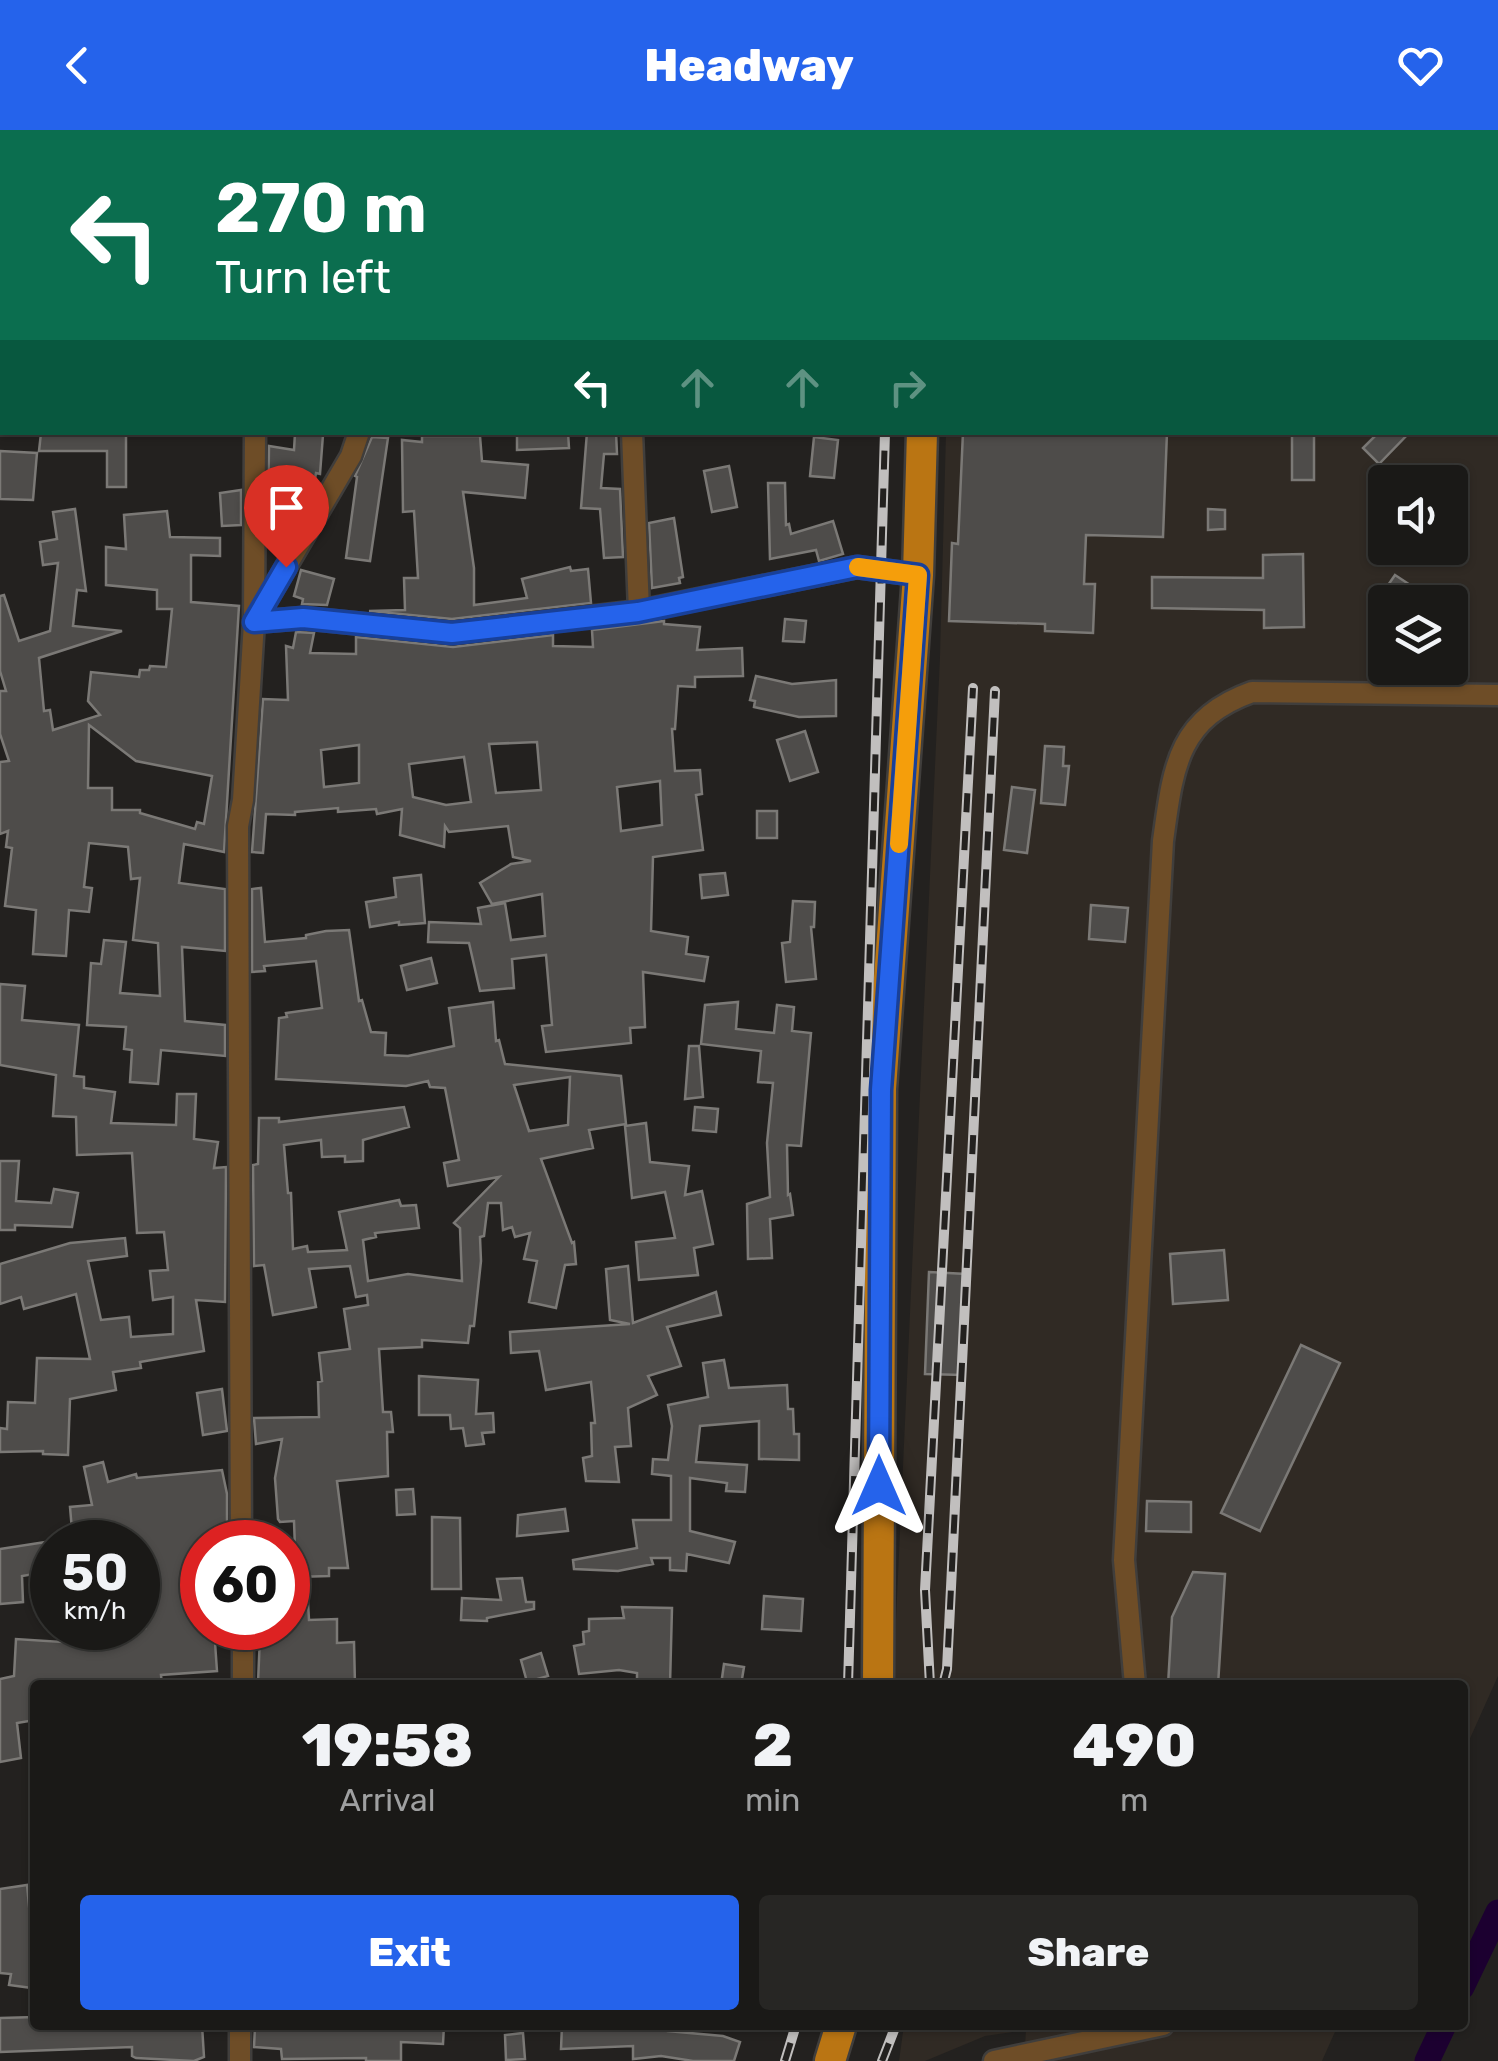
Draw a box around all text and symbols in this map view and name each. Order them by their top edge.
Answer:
icon: back [50,38,105,93]
icon: heart [1393,38,1448,93]
text: Headway [644,39,854,92]
text: 270 m [215,167,427,250]
icon: left [50,170,180,300]
text: Turn left [215,251,391,304]
icon: left [565,360,620,415]
icon: ahead [670,360,725,415]
icon: ahead [775,360,830,415]
icon: right [880,360,935,415]
pin [244,465,329,568]
map controls [1368,465,1468,685]
button: sound [1368,465,1468,565]
icon: arrive [259,480,314,535]
button: layers [1368,585,1468,685]
position arrow [827,1434,931,1538]
speed limit sign: 60 [180,1520,310,1650]
text: 50 [62,1543,128,1603]
text: km/h [64,1596,126,1625]
text: 19:58 [302,1710,473,1781]
text: 2 [752,1710,793,1781]
text: 490 [1072,1710,1196,1781]
text: Arrival [339,1781,435,1819]
text: min [745,1781,800,1819]
text: m [1120,1781,1148,1819]
button: Exit [80,1895,739,2010]
button: Share [759,1895,1418,2010]

